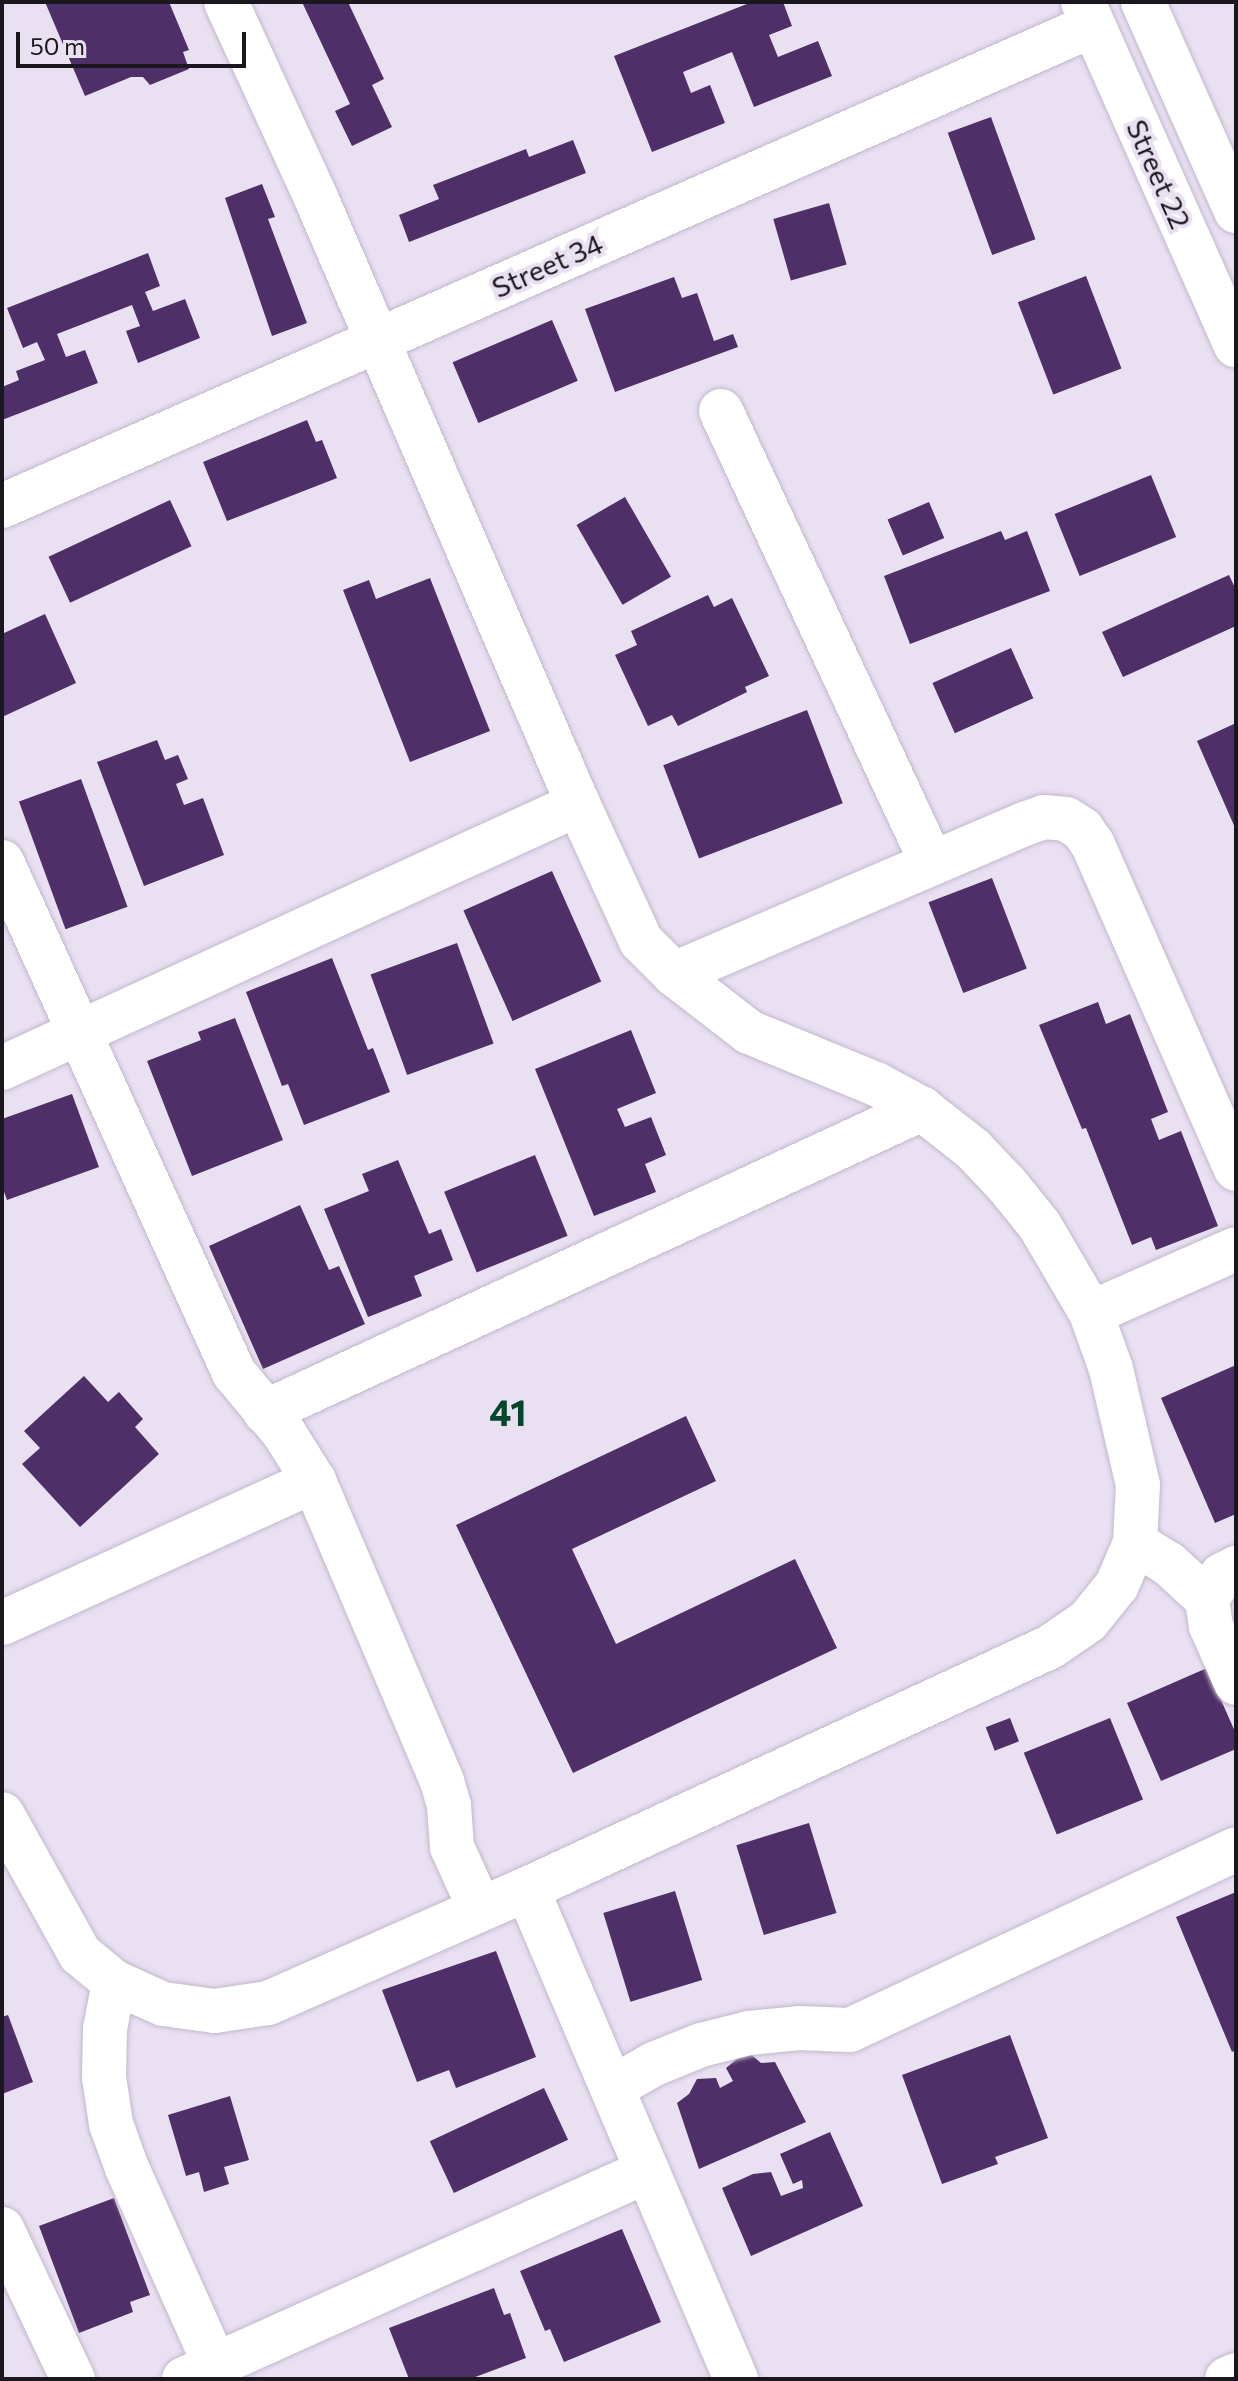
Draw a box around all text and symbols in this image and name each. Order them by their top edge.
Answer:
scale bar [20,16,250,66]
text: 50 m [30,31,85,60]
street label: Street 22 [1120,114,1198,234]
street label: Street 34 [487,226,607,304]
district label: 41 [489,1390,527,1434]

